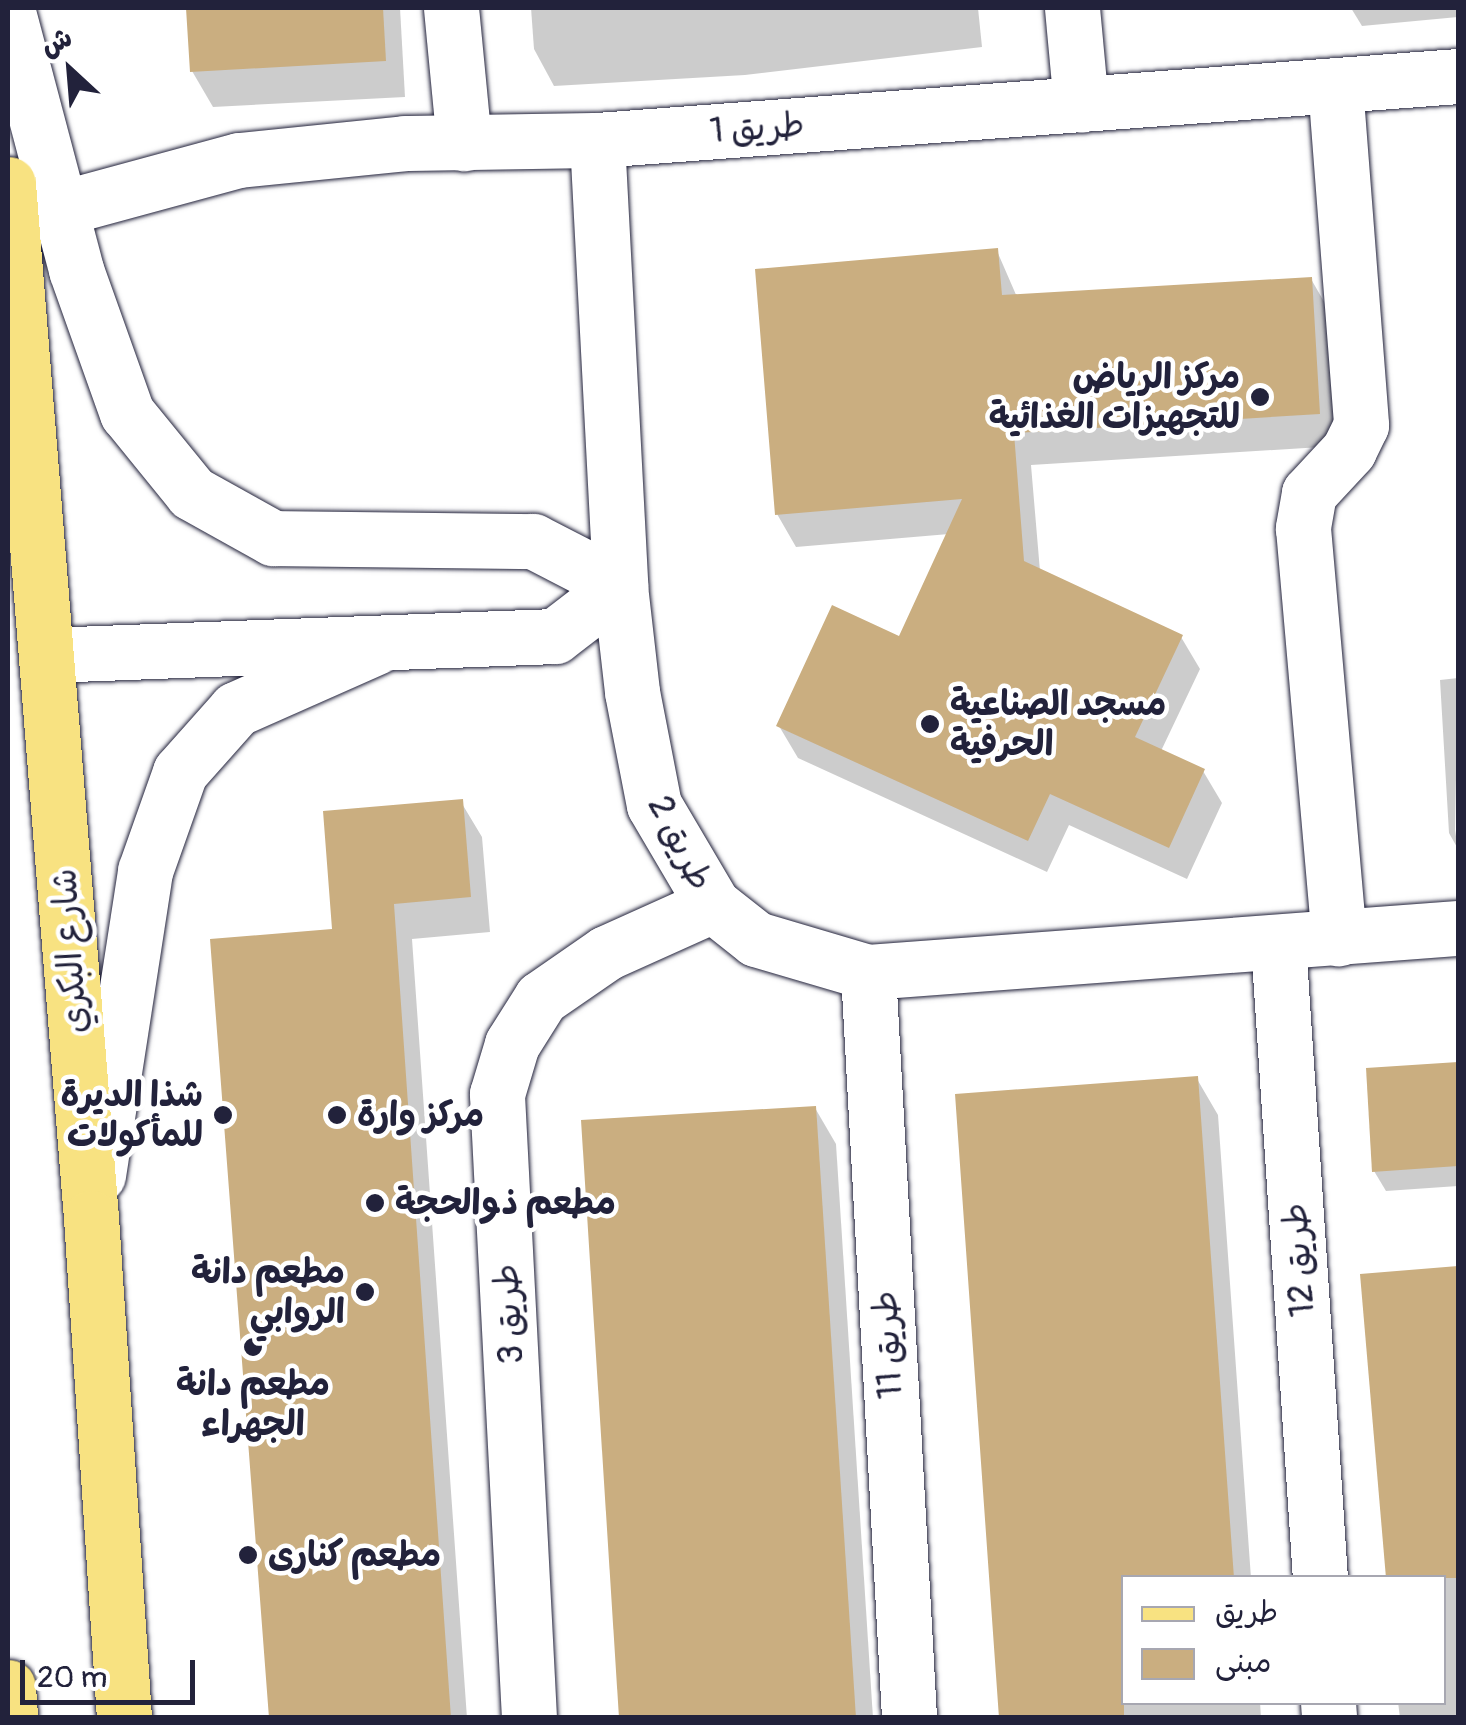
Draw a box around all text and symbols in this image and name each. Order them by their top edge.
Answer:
north arrow [20,20,120,120]
text: ش [35,20,78,65]
street label: طريق 1 [708,104,806,152]
place label: مركز الرياض للتجهيزات الغذائية [989,356,1240,438]
marker: مركز الرياض للتجهيزات الغذائية [1249,386,1271,408]
place label: مسجد الصناعية الحرفية [950,683,1166,765]
marker: مسجد الصناعية الحرفية [919,713,941,735]
street label: طريق 2 [638,789,722,897]
street label: شارع البكري [43,867,97,1035]
place label: شذا الديرة للمأكولات [61,1074,203,1156]
place label: مركز وارة [357,1094,484,1136]
marker: شذا الديرة للمأكولات [212,1104,234,1126]
marker: مركز وارة [326,1104,348,1126]
place label: مطعم ذوالحجة [395,1182,616,1224]
marker: مطعم ذوالحجة [364,1192,386,1214]
street label: طريق 12 [1274,1202,1324,1318]
place label: مطعم دانة الروابي [191,1251,345,1333]
street label: طريق 3 [485,1263,533,1365]
marker: مطعم دانة الروابي [354,1281,376,1303]
street label: طريق 11 [864,1290,912,1400]
marker: مطعم دانة الجهراء [242,1336,264,1358]
place label: مطعم دانة الجهراء [176,1363,330,1445]
place label: مطعم كنارى [268,1534,441,1576]
marker: مطعم كنارى [237,1544,259,1566]
legend [1121,1575,1446,1705]
text: طريق [1215,1594,1278,1631]
scale bar [25,1640,200,1702]
text: مبنى [1215,1644,1271,1681]
text: 20 m [37,1659,107,1696]

